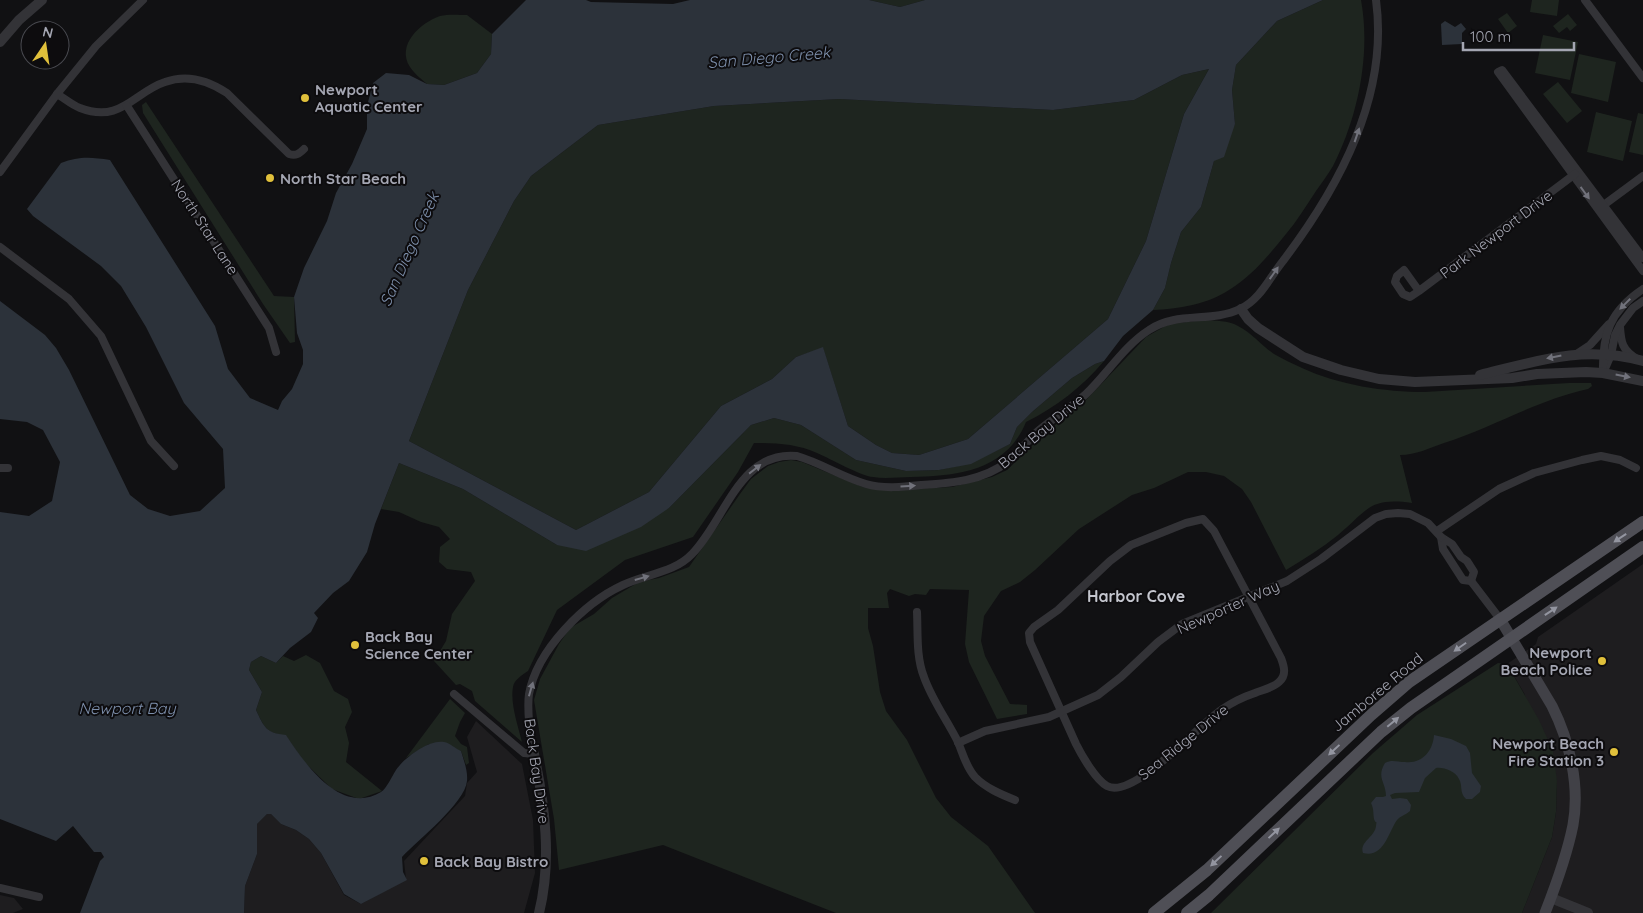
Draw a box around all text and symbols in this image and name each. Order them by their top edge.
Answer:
north arrow [20,20,70,70]
scale bar [1463,20,1574,52]
text: N [41,22,55,42]
text: 100 m [1470,27,1511,46]
water label: San Diego Creek [707,42,832,72]
place label: Newport Aquatic Center [315,80,423,116]
marker: Newport Aquatic Center [299,92,311,104]
one-way arrow [1354,127,1362,142]
place label: North Star Beach [280,169,406,188]
marker: North Star Beach [264,172,276,184]
street label: North Star Lane [167,176,243,278]
street label: Park Newport Drive [1436,186,1556,282]
one-way arrow [1580,186,1590,200]
water label: San Diego Creek [375,188,444,309]
one-way arrow [1269,266,1279,280]
one-way arrow [1619,298,1631,310]
one-way arrow [1546,354,1562,362]
one-way arrow [1615,373,1631,381]
street label: Back Bay Drive [994,390,1088,472]
one-way arrow [748,464,761,475]
one-way arrow [900,482,916,490]
one-way arrow [1613,533,1627,543]
one-way arrow [634,574,649,582]
street label: Newporter Way [1174,576,1282,638]
district label: Harbor Cove [1087,586,1185,606]
one-way arrow [1544,606,1558,616]
place label: Back Bay Science Center [365,627,473,663]
marker: Back Bay Science Center [349,639,361,651]
one-way arrow [1453,642,1466,652]
place label: Newport Beach Police [1501,643,1592,679]
street label: Jamboree Road [1328,648,1426,736]
marker: Newport Beach Police [1596,655,1608,667]
one-way arrow [528,681,536,696]
water label: Newport Bay [78,698,177,718]
street label: Sea Ridge Drive [1134,700,1232,784]
street label: Back Bay Drive [520,717,554,825]
one-way arrow [1386,717,1399,728]
place label: Newport Beach Fire Station 3 [1492,734,1604,770]
one-way arrow [1328,743,1340,755]
marker: Newport Beach Fire Station 3 [1608,746,1620,758]
one-way arrow [1268,827,1280,839]
place label: Back Bay Bistro [434,852,548,871]
marker: Back Bay Bistro [418,855,430,867]
one-way arrow [1210,855,1222,867]

